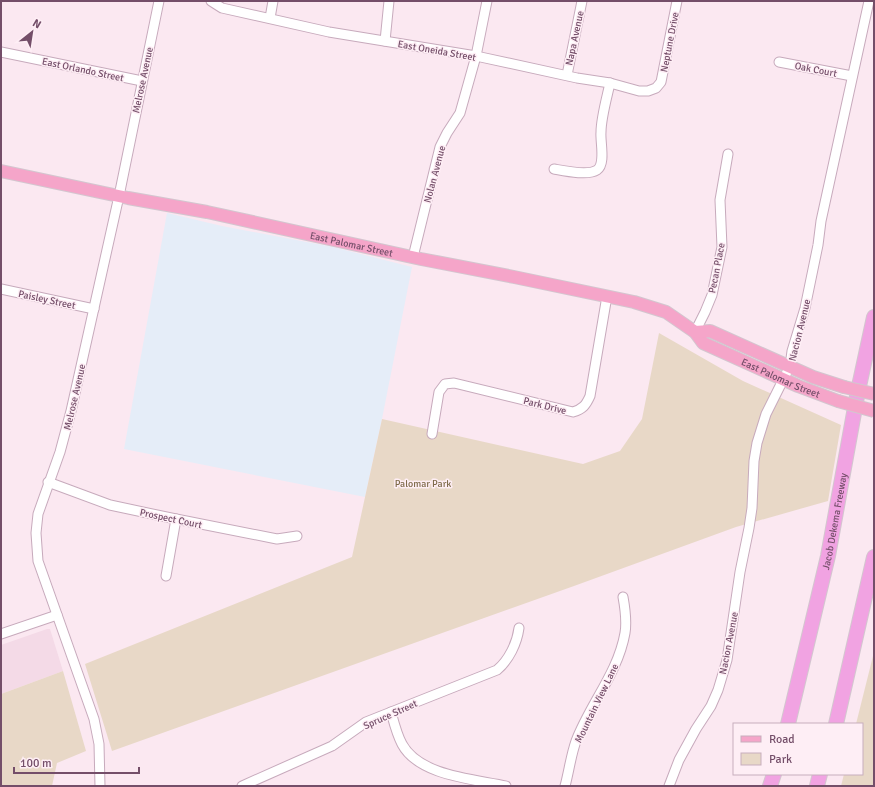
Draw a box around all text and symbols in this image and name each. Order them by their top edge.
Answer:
street label: Napa Avenue [563,10,587,67]
street label: Neptune Drive [658,11,682,73]
north arrow [12,12,52,52]
text: N [30,16,43,31]
street label: East Oneida Street [397,38,477,64]
street label: Melrose Avenue [130,46,156,115]
street label: East Orlando Street [41,55,125,85]
street label: Oak Court [794,60,838,80]
street label: Nolan Avenue [422,144,448,204]
street label: East Palomar Street [309,230,394,260]
street label: Pecan Place [706,242,728,294]
street label: Paisley Street [17,288,77,312]
street label: Nacion Avenue [786,298,813,363]
street label: East Palomar Street [739,356,822,401]
street label: Melrose Avenue [62,363,88,431]
street label: Park Drive [522,395,567,417]
street label: Jacob Dekema Freeway [820,472,850,571]
park label: Palomar Park [395,478,451,490]
street label: Prospect Court [139,507,203,532]
street label: Nacion Avenue [717,611,741,676]
street label: Mountain View Lane [573,662,621,745]
street label: Spruce Street [362,697,420,732]
legend [733,723,863,775]
text: Road [769,732,795,747]
scale bar [14,749,139,775]
text: Park [769,752,792,767]
text: 100 m [20,756,52,771]

